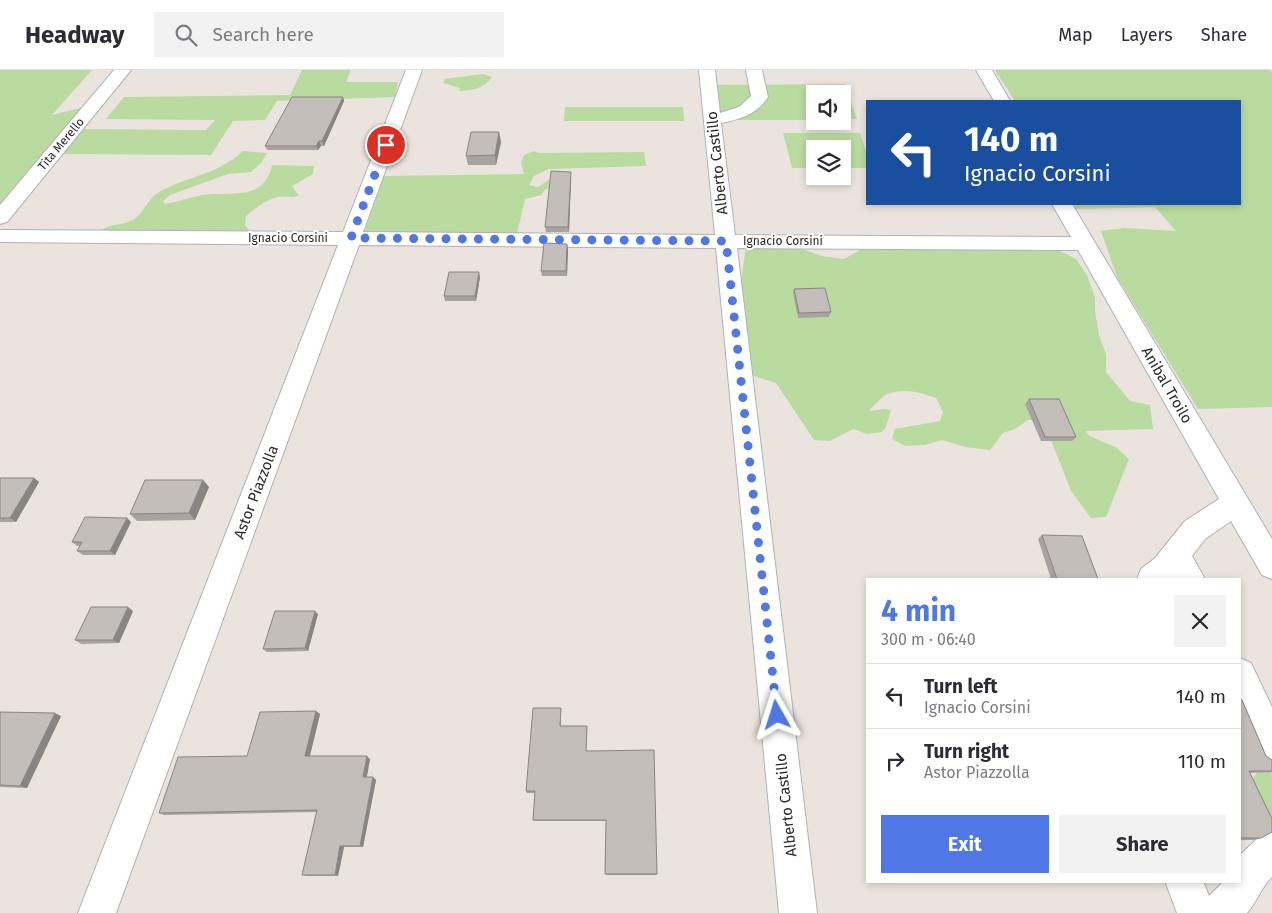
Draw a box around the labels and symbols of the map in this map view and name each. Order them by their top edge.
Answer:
street label: Alberto Castillo [703,110,731,216]
street label: Tita Merello [35,115,87,173]
pin [365,124,407,166]
street label: Ignacio Corsini [248,231,328,245]
street label: Ignacio Corsini [743,234,823,248]
street label: Anibal Troilo [1138,343,1196,427]
street label: Astor Piazzolla [230,443,282,541]
position arrow [750,688,802,740]
street label: Alberto Castillo [772,752,800,858]

